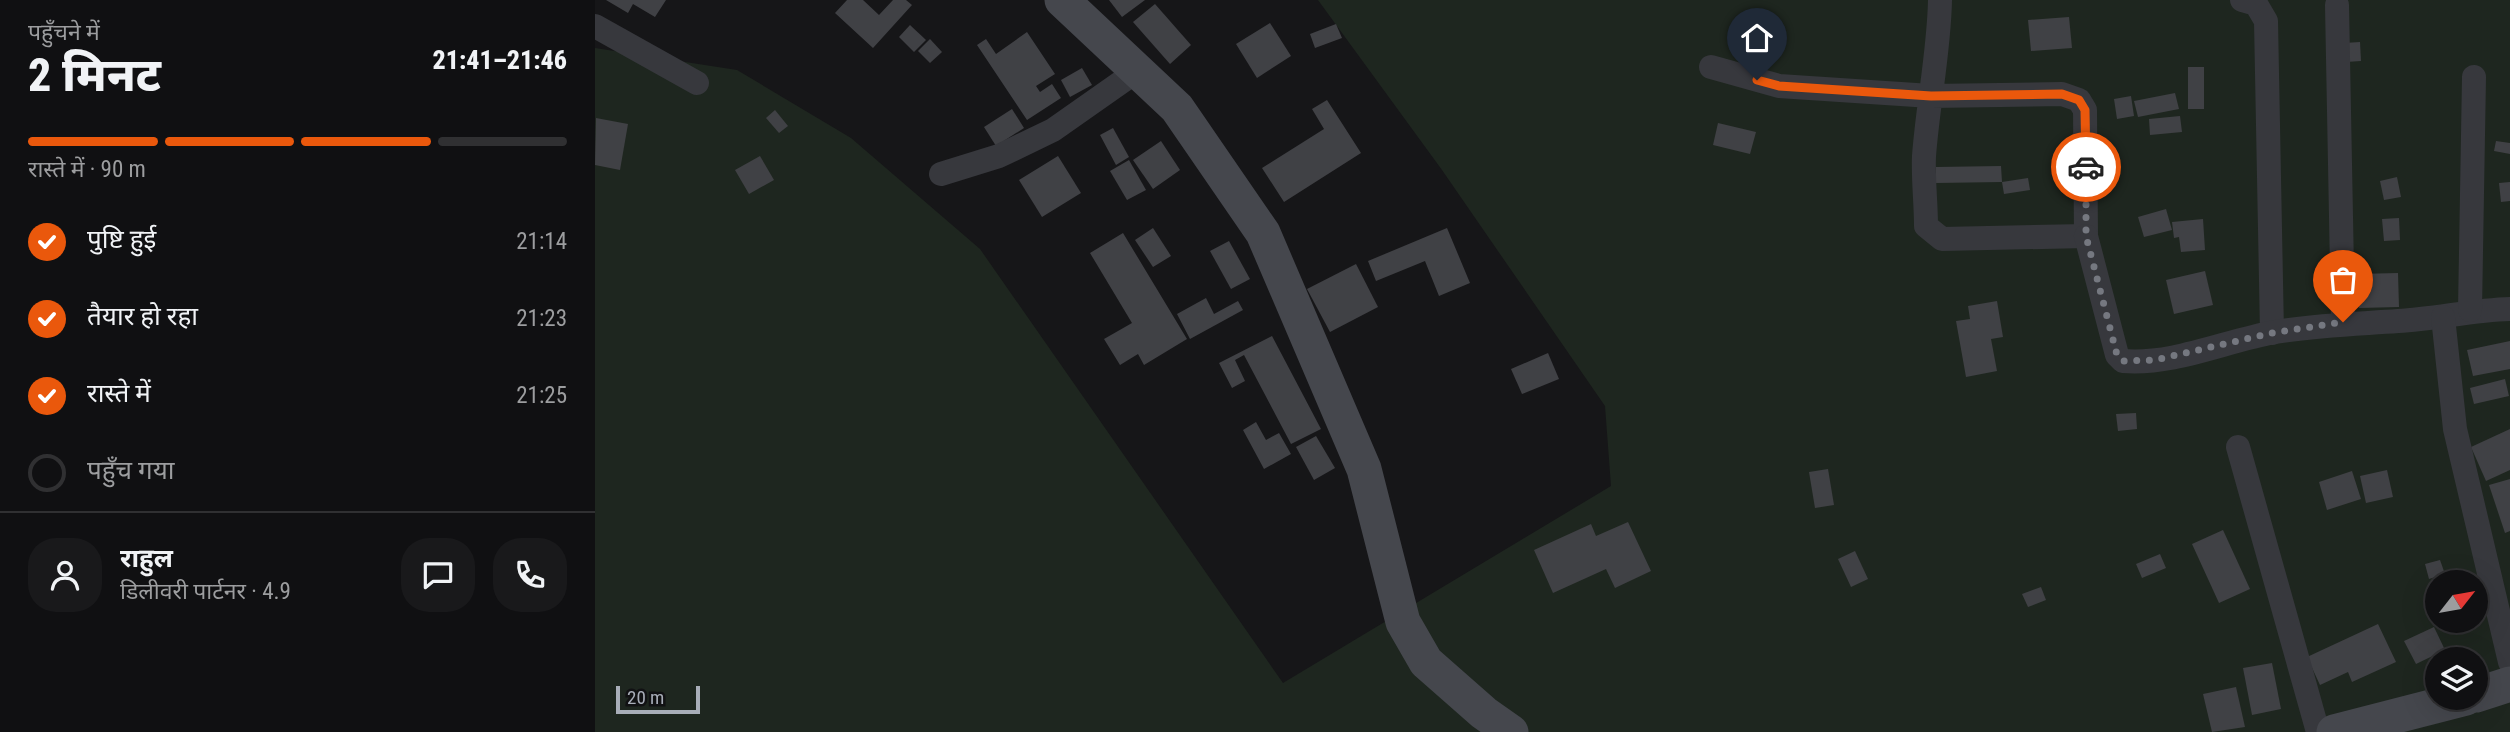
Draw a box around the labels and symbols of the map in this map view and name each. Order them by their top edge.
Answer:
pin [1727,8,1787,80]
courier [2051,132,2121,202]
pin [2313,250,2373,322]
north arrow [2425,570,2489,634]
scale bar [616,683,700,715]

